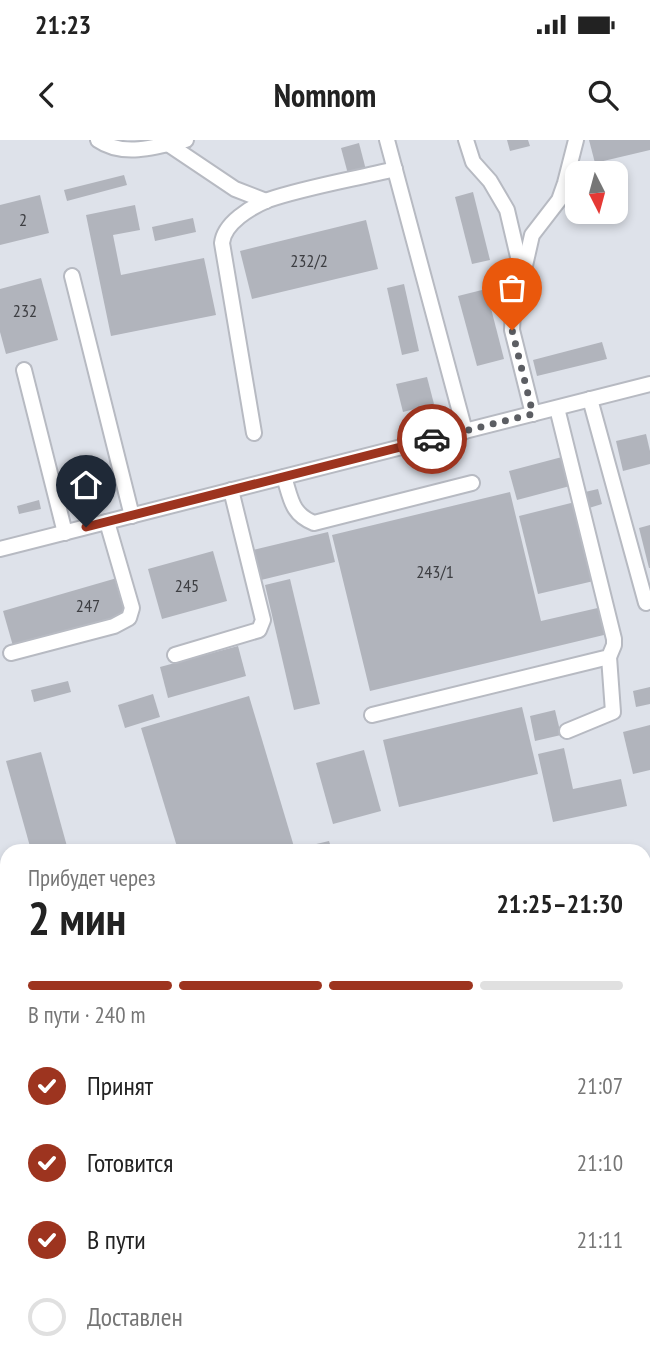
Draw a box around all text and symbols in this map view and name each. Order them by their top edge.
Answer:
text: 21:23 [35,8,91,41]
text: Nomnom [274,74,376,116]
icon: back [28,76,66,114]
icon: search [584,76,622,114]
north arrow [565,161,628,224]
map controls [565,161,628,224]
house number: 2 [19,208,27,231]
house number: 232/2 [290,249,328,272]
pin [482,258,542,330]
icon: bag [493,269,531,307]
house number: 232 [13,299,37,322]
courier [397,404,467,474]
icon: car [413,420,451,458]
pin [56,455,116,527]
icon: home [67,466,105,504]
house number: 243/1 [416,560,454,583]
house number: 245 [175,574,199,597]
house number: 247 [76,594,100,617]
text: Прибудет через [28,863,156,892]
text: 21:25–21:30 [496,887,623,920]
text: 2 мин [28,888,126,948]
text: В пути · 240 m [28,1000,145,1029]
icon: check [28,1067,66,1105]
text: Принят [87,1069,153,1102]
text: 21:07 [577,1071,623,1100]
icon: check [28,1144,66,1182]
text: Готовится [87,1146,173,1179]
text: 21:10 [577,1148,623,1177]
icon: check [28,1221,66,1259]
text: В пути [87,1223,146,1256]
text: 21:11 [577,1225,623,1254]
text: Доставлен [87,1300,183,1333]

